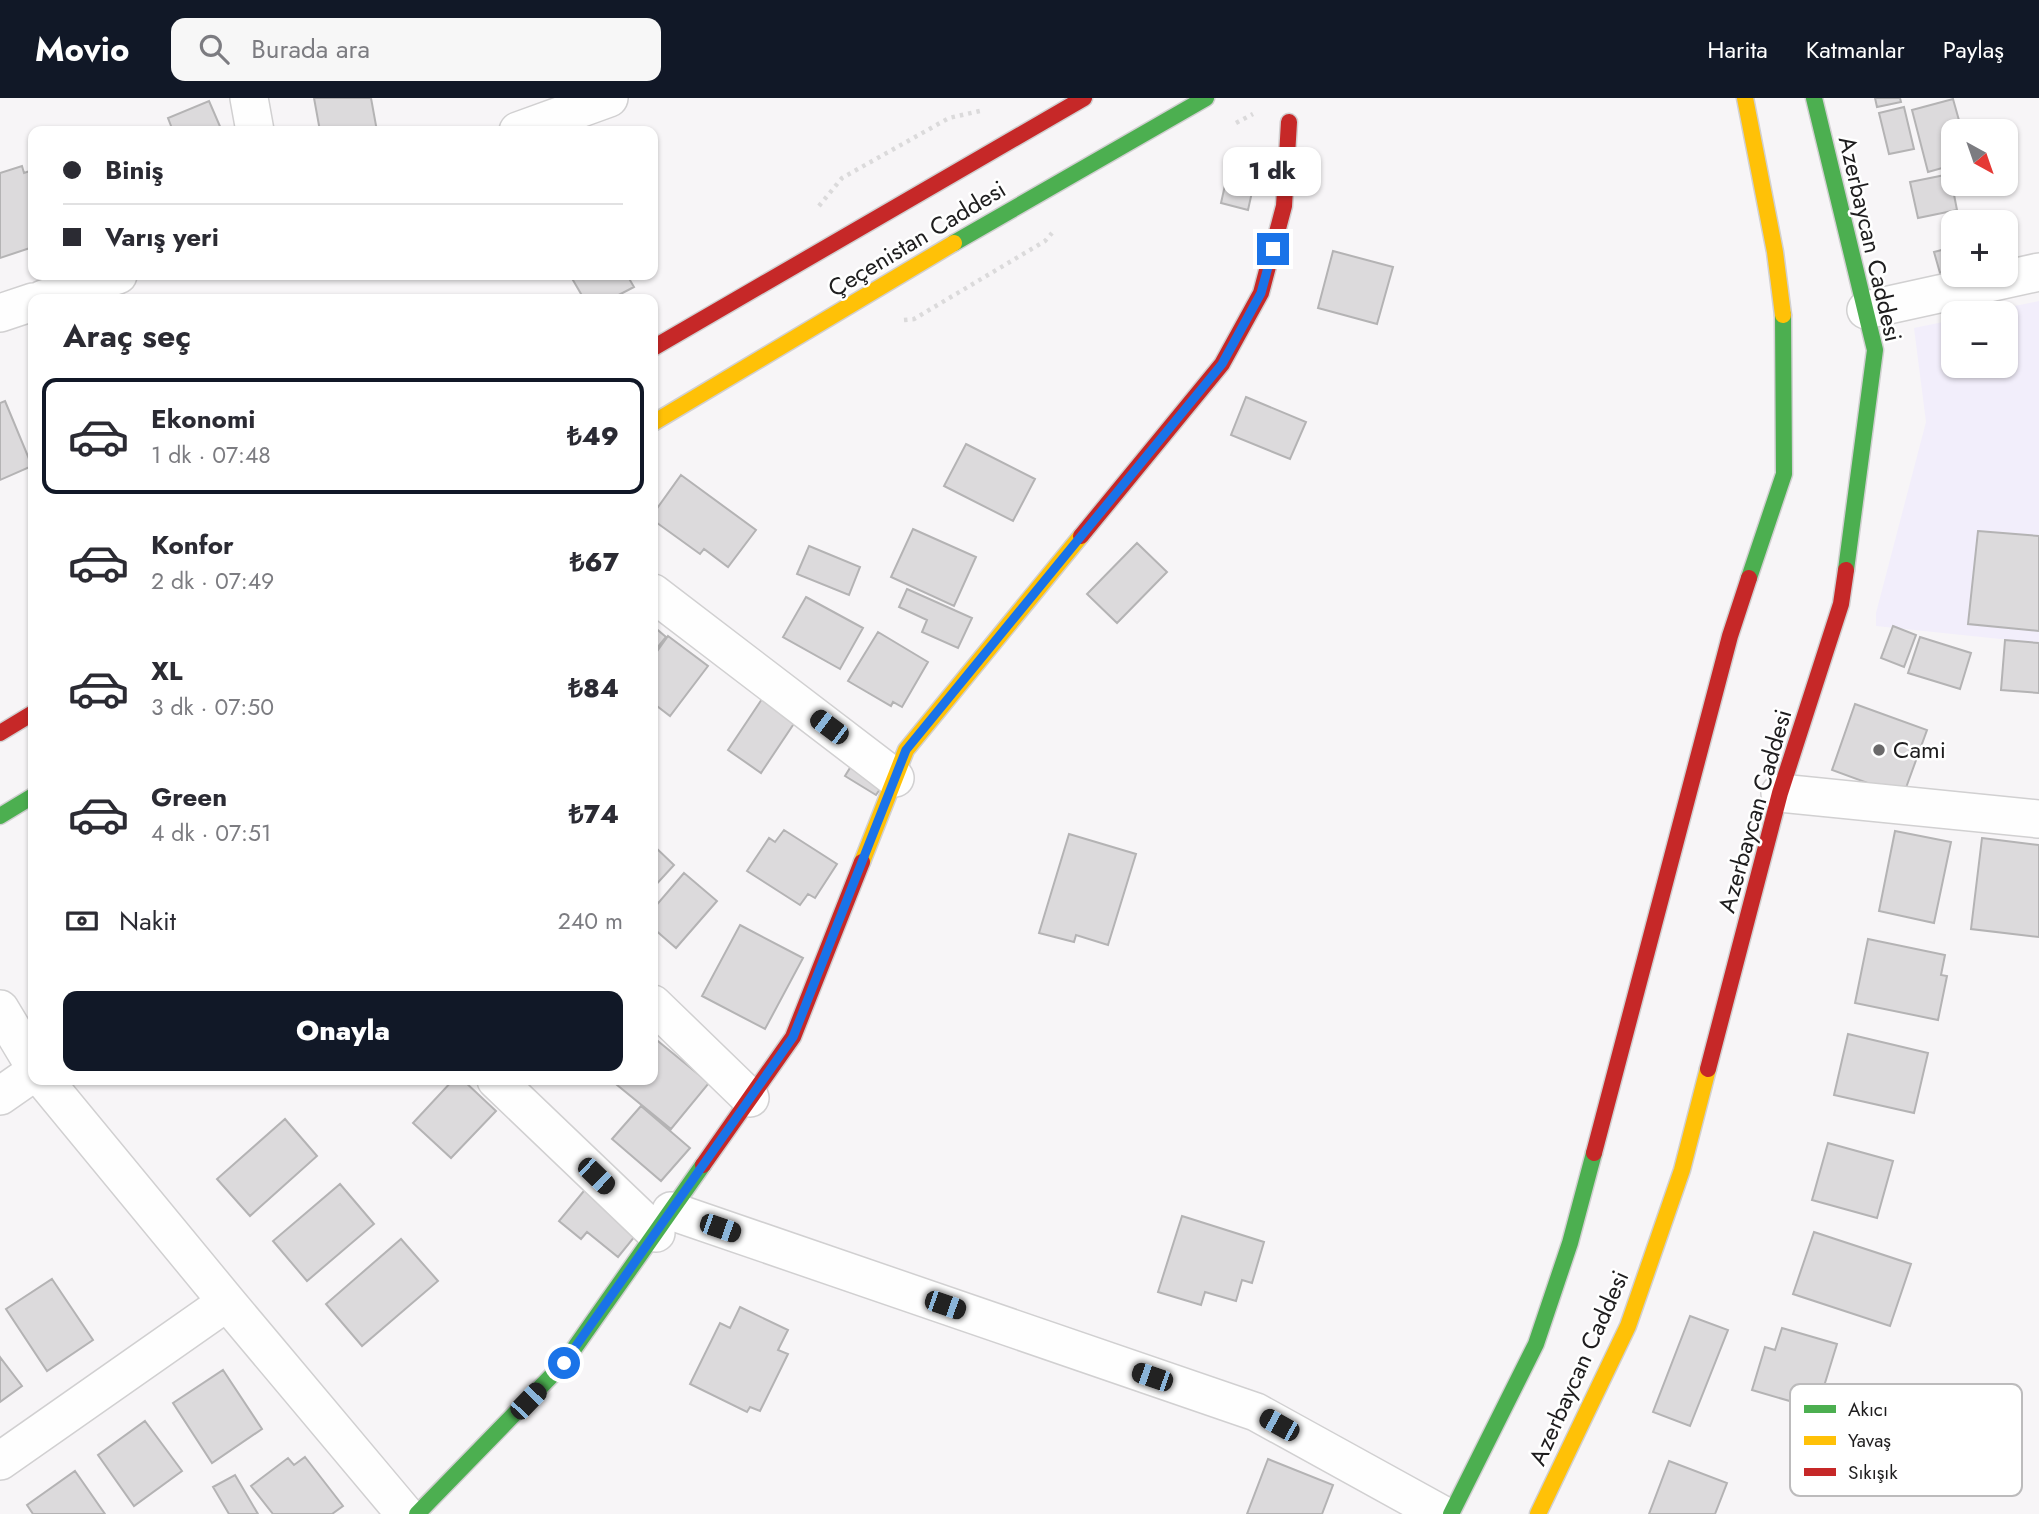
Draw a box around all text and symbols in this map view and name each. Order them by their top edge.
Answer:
search box [171,18,661,81]
text: Movio [35,26,129,73]
icon: search [195,30,233,68]
text: Burada ara [251,30,370,68]
text: Harita [1707,32,1768,67]
text: Katmanlar [1806,32,1905,67]
text: Paylaş [1943,32,2004,67]
north arrow [1941,119,2018,196]
map controls [1941,119,2018,378]
street label: Azerbaycan Caddesi [1830,133,1911,345]
callout: 1 dk [1224,148,1322,197]
text: Biniş [105,151,163,189]
text: 1 dk [1248,154,1296,188]
street label: Çeçenistan Caddesi [821,172,1012,306]
button: + [1941,210,2018,287]
text: Varış yeri [105,218,219,256]
route end [1257,233,1289,265]
button: − [1941,301,2018,378]
text: Araç seç [63,313,191,359]
text: Ekonomi [151,400,255,438]
icon: car [67,405,130,468]
text: ₺49 [567,417,619,455]
text: 1 dk · 07:48 [151,438,271,472]
text: Konfor [151,526,234,564]
icon: car [67,531,130,594]
text: ₺67 [570,543,619,581]
text: 2 dk · 07:49 [151,564,274,598]
text: XL [151,652,183,690]
icon: car [67,657,130,720]
text: ₺84 [568,669,619,707]
text: 3 dk · 07:50 [151,690,274,724]
street label: Azerbaycan Caddesi [1709,705,1800,917]
car [806,706,853,748]
place label: Cami [1893,732,1946,767]
marker: Cami [1871,742,1887,758]
text: Green [151,778,227,816]
icon: car [67,783,130,846]
text: ₺74 [569,795,619,833]
text: 4 dk · 07:51 [151,816,271,850]
icon: cash [63,902,101,940]
text: Nakit [119,902,176,940]
text: 240 m [558,904,623,938]
button: Onayla [63,991,623,1071]
car [574,1154,619,1198]
car [697,1211,744,1245]
street label: Azerbaycan Caddesi [1520,1265,1637,1471]
car [922,1288,969,1322]
route start [548,1347,580,1379]
car [1129,1360,1176,1394]
car [506,1379,551,1423]
legend [1790,1384,2022,1496]
text: Akıcı [1848,1396,1888,1423]
car [1256,1406,1303,1444]
text: Yavaş [1848,1427,1891,1454]
text: Sıkışık [1848,1459,1898,1486]

